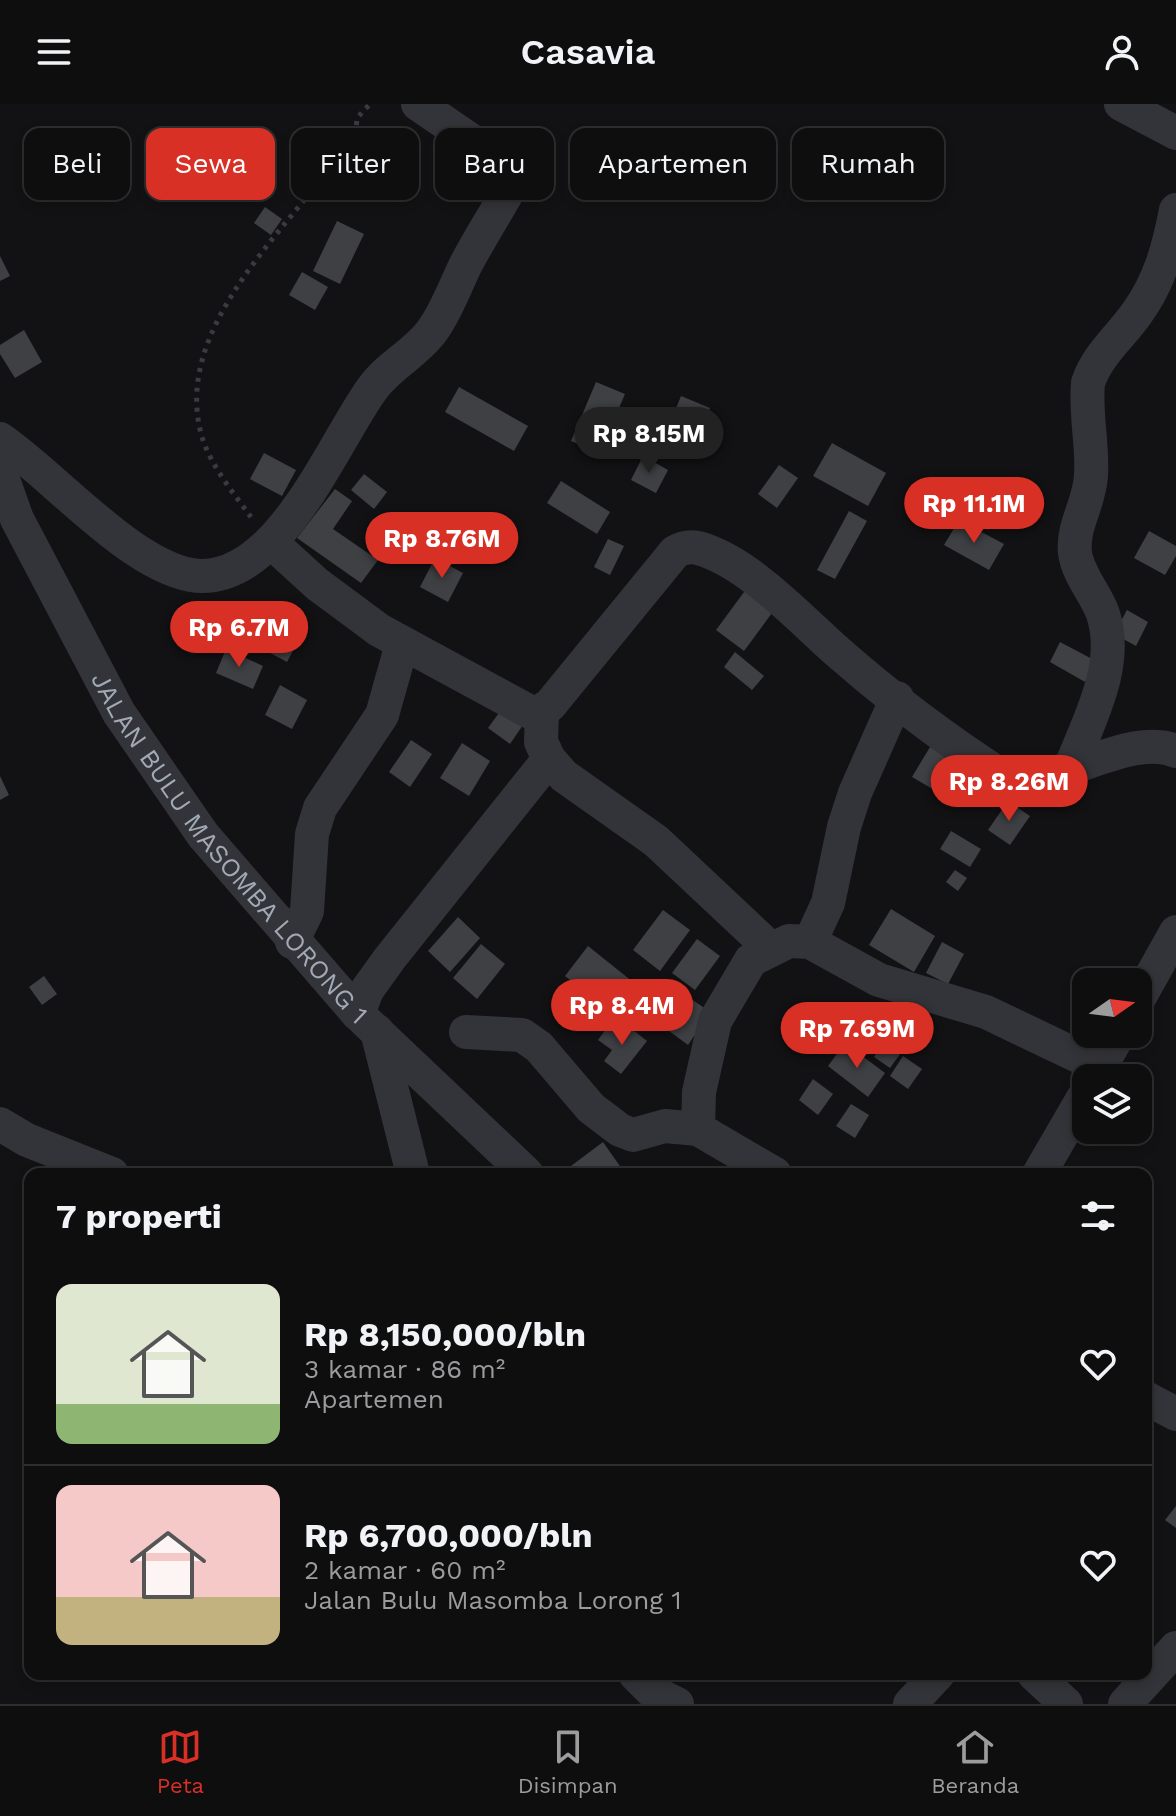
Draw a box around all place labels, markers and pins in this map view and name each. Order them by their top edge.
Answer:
pin: Rp 8.15M [566,407,732,475]
pin: Rp 11.1M [891,477,1057,545]
pin: Rp 8.76M [359,512,525,580]
pin: Rp 6.7M [165,601,313,669]
pin: Rp 8.26M [926,755,1092,823]
pin: Rp 8.4M [548,979,696,1047]
pin: Rp 7.69M [774,1002,940,1070]

